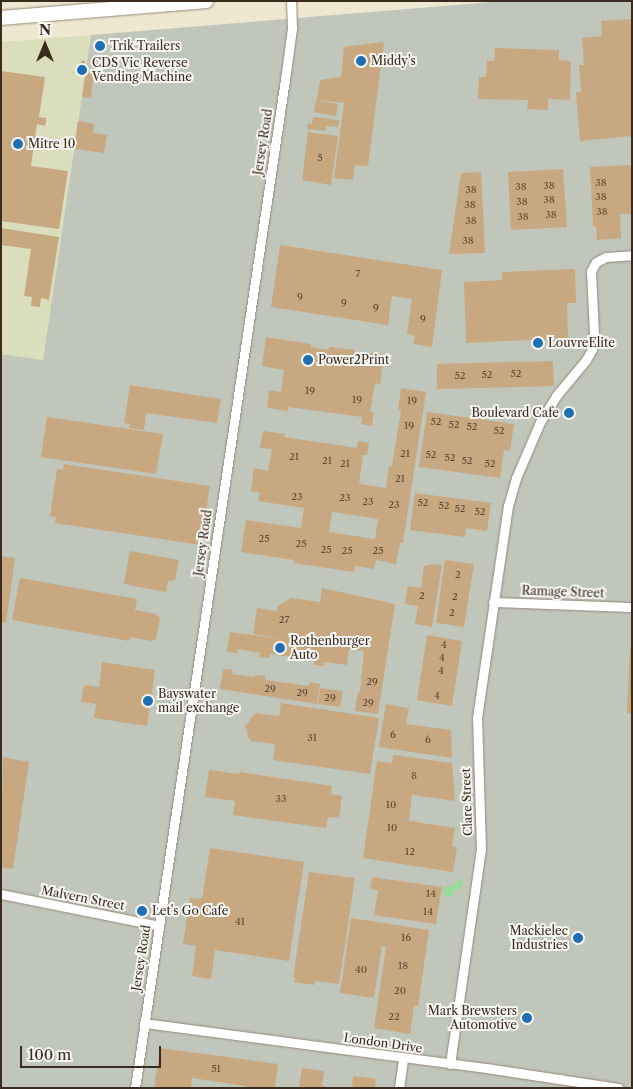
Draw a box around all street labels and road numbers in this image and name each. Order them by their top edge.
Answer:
street label: Jersey Road [251,108,275,176]
street label: Jersey Road [191,509,215,577]
street label: Ramage Street [521,583,605,601]
street label: Clare Street [459,768,475,836]
street label: Malvern Street [40,883,126,913]
street label: Jersey Road [129,924,153,992]
street label: London Drive [343,1030,423,1056]

